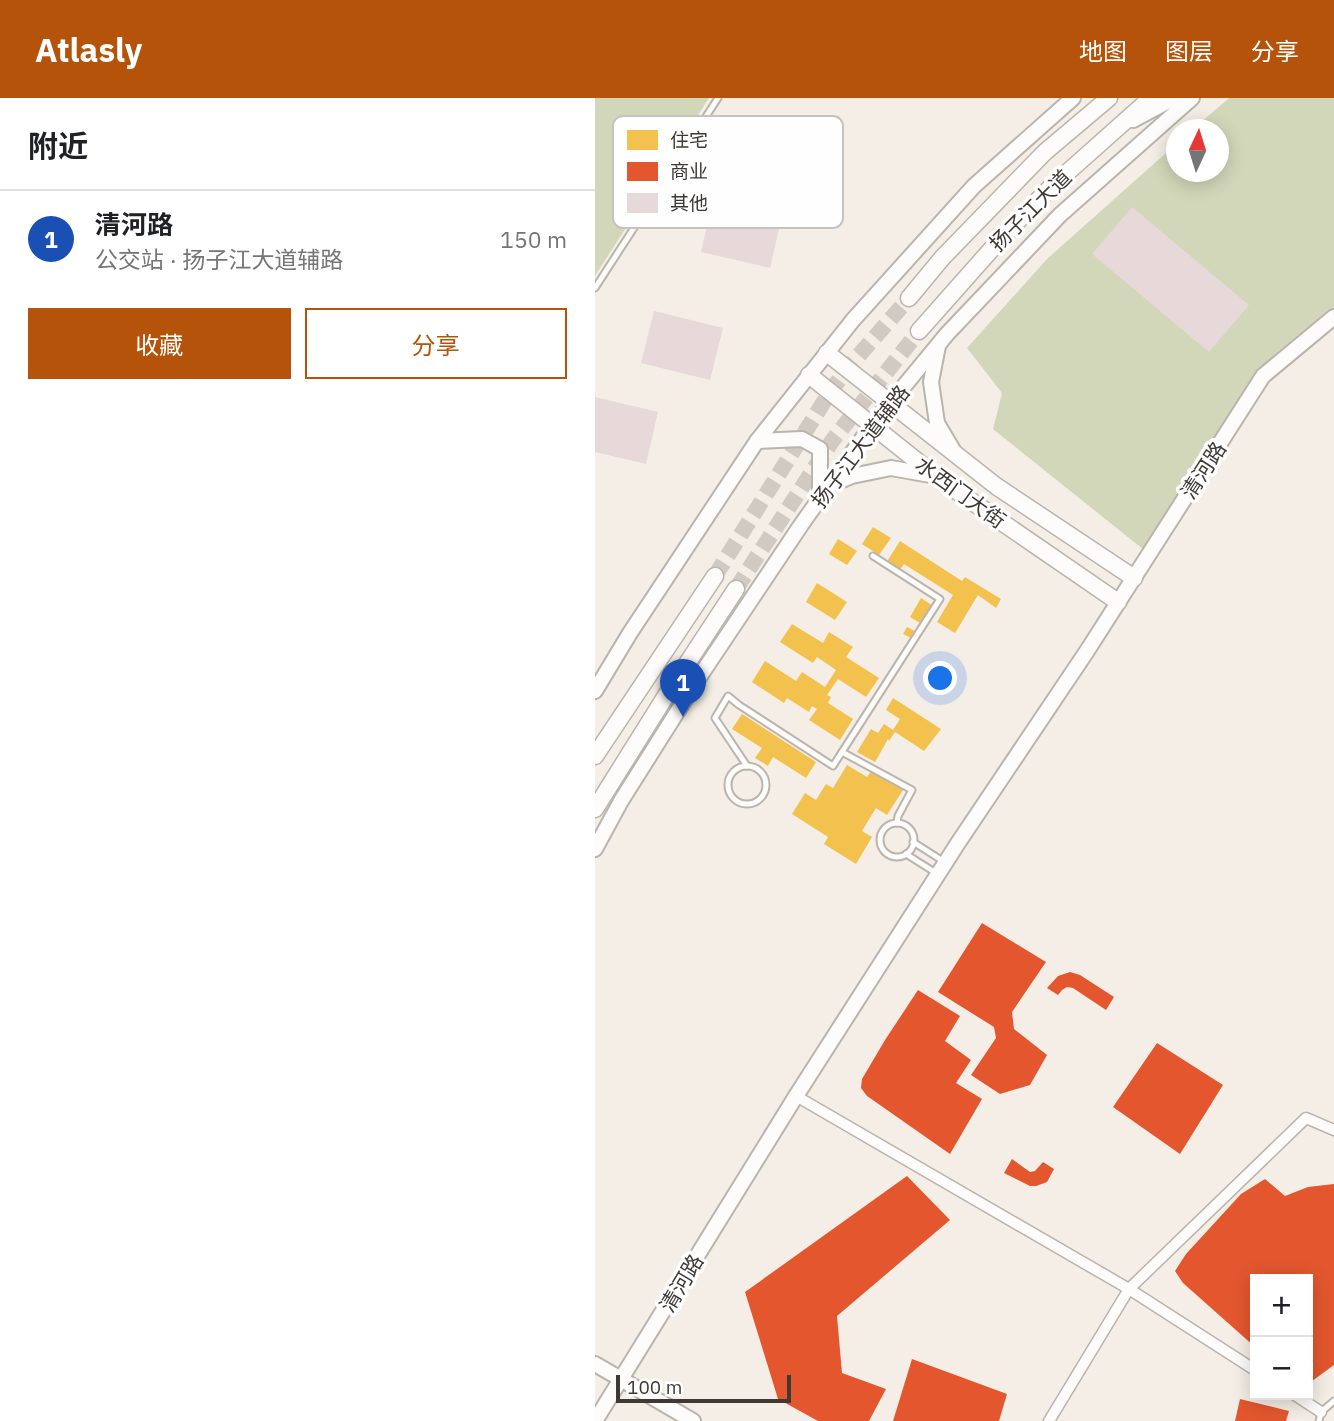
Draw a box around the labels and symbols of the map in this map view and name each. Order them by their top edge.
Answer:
legend [613,116,843,228]
north arrow [1166,119,1229,182]
text: 住宅 [670,128,708,152]
text: 商业 [670,159,708,183]
street label: 扬子江大道 [983,163,1077,257]
text: 其他 [670,191,708,215]
street label: 扬子江大道辅路 [805,379,915,513]
street label: 清河路 [1174,436,1232,504]
street label: 水西门大街 [910,450,1012,534]
pin: 1 [660,659,706,717]
your location [923,661,957,695]
street label: 清河路 [653,1249,709,1317]
scale bar [616,1372,791,1404]

